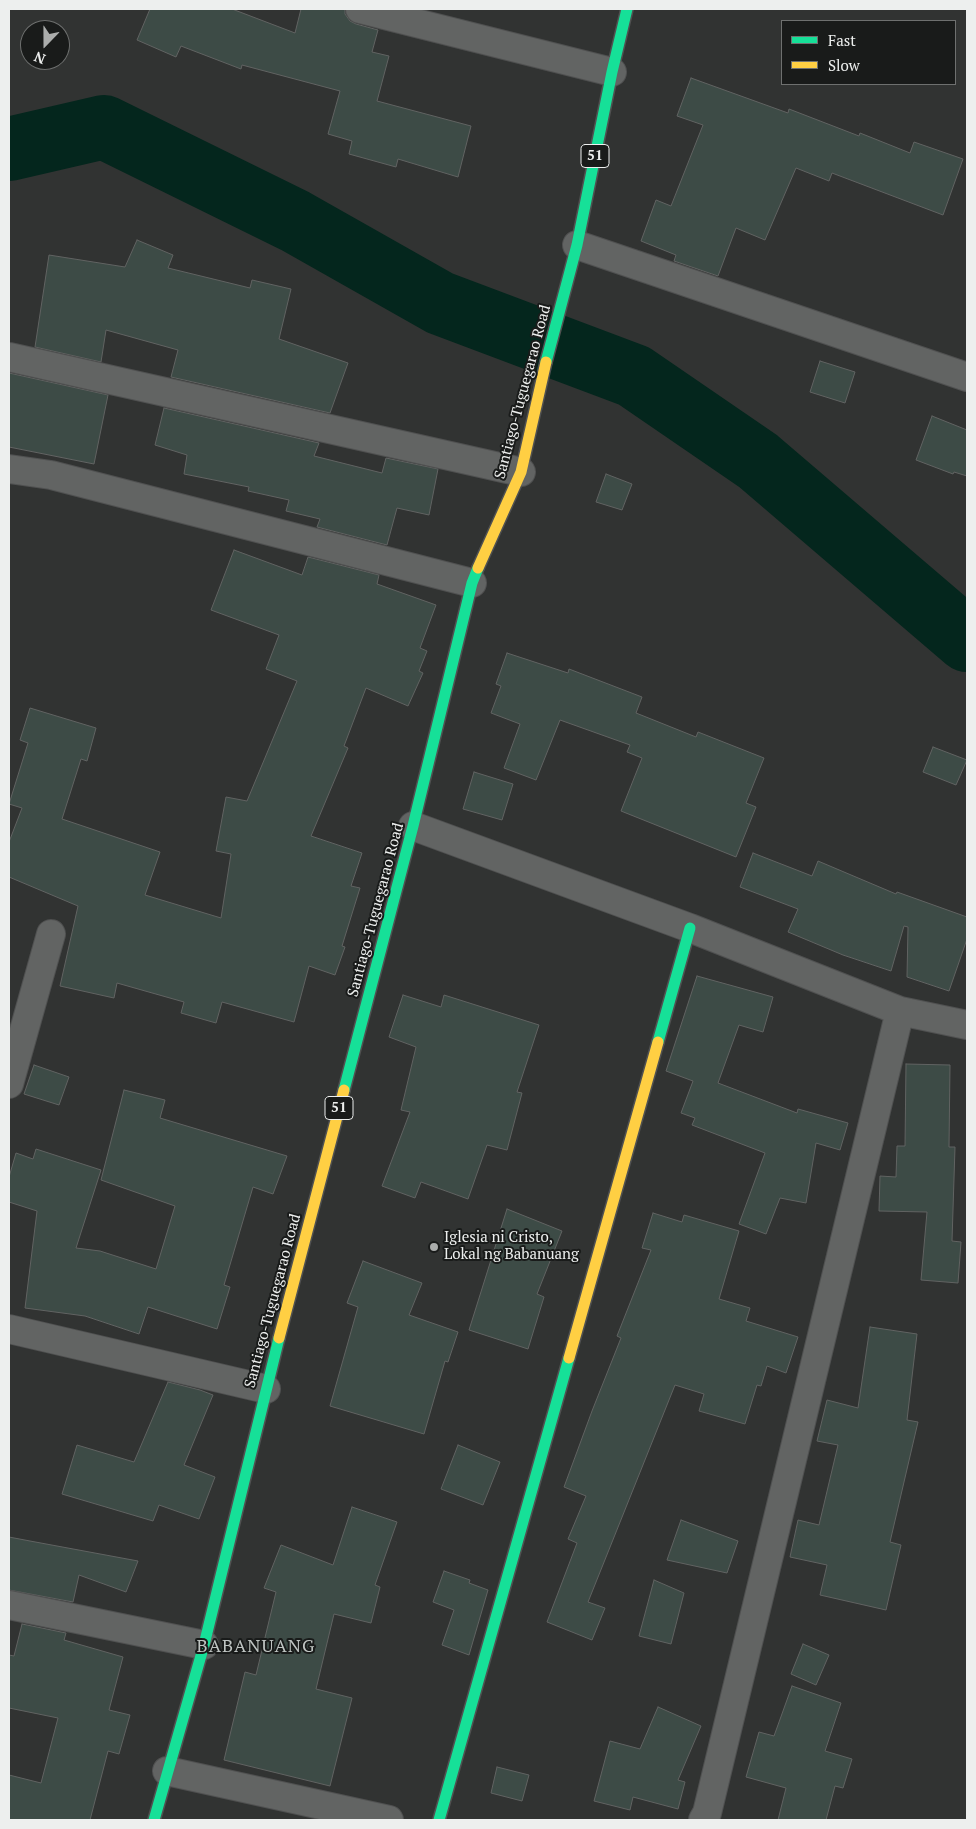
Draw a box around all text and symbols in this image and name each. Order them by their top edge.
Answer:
north arrow [20,20,70,70]
legend [781,20,956,85]
text: Fast [828,30,856,50]
text: N [31,48,48,69]
text: Slow [828,55,860,75]
road number: 51 [581,144,609,168]
street label: Santiago-Tuguegarao Road [491,303,555,481]
street label: Santiago-Tuguegarao Road [344,821,408,999]
road number: 51 [325,1096,353,1120]
street label: Santiago-Tuguegarao Road [241,1212,305,1390]
place label: Iglesia ni Cristo, Lokal ng Babanuang [444,1229,579,1264]
marker: Iglesia ni Cristo, Lokal ng Babanuang [428,1241,440,1253]
district label: BABANUANG [195,1636,317,1658]

